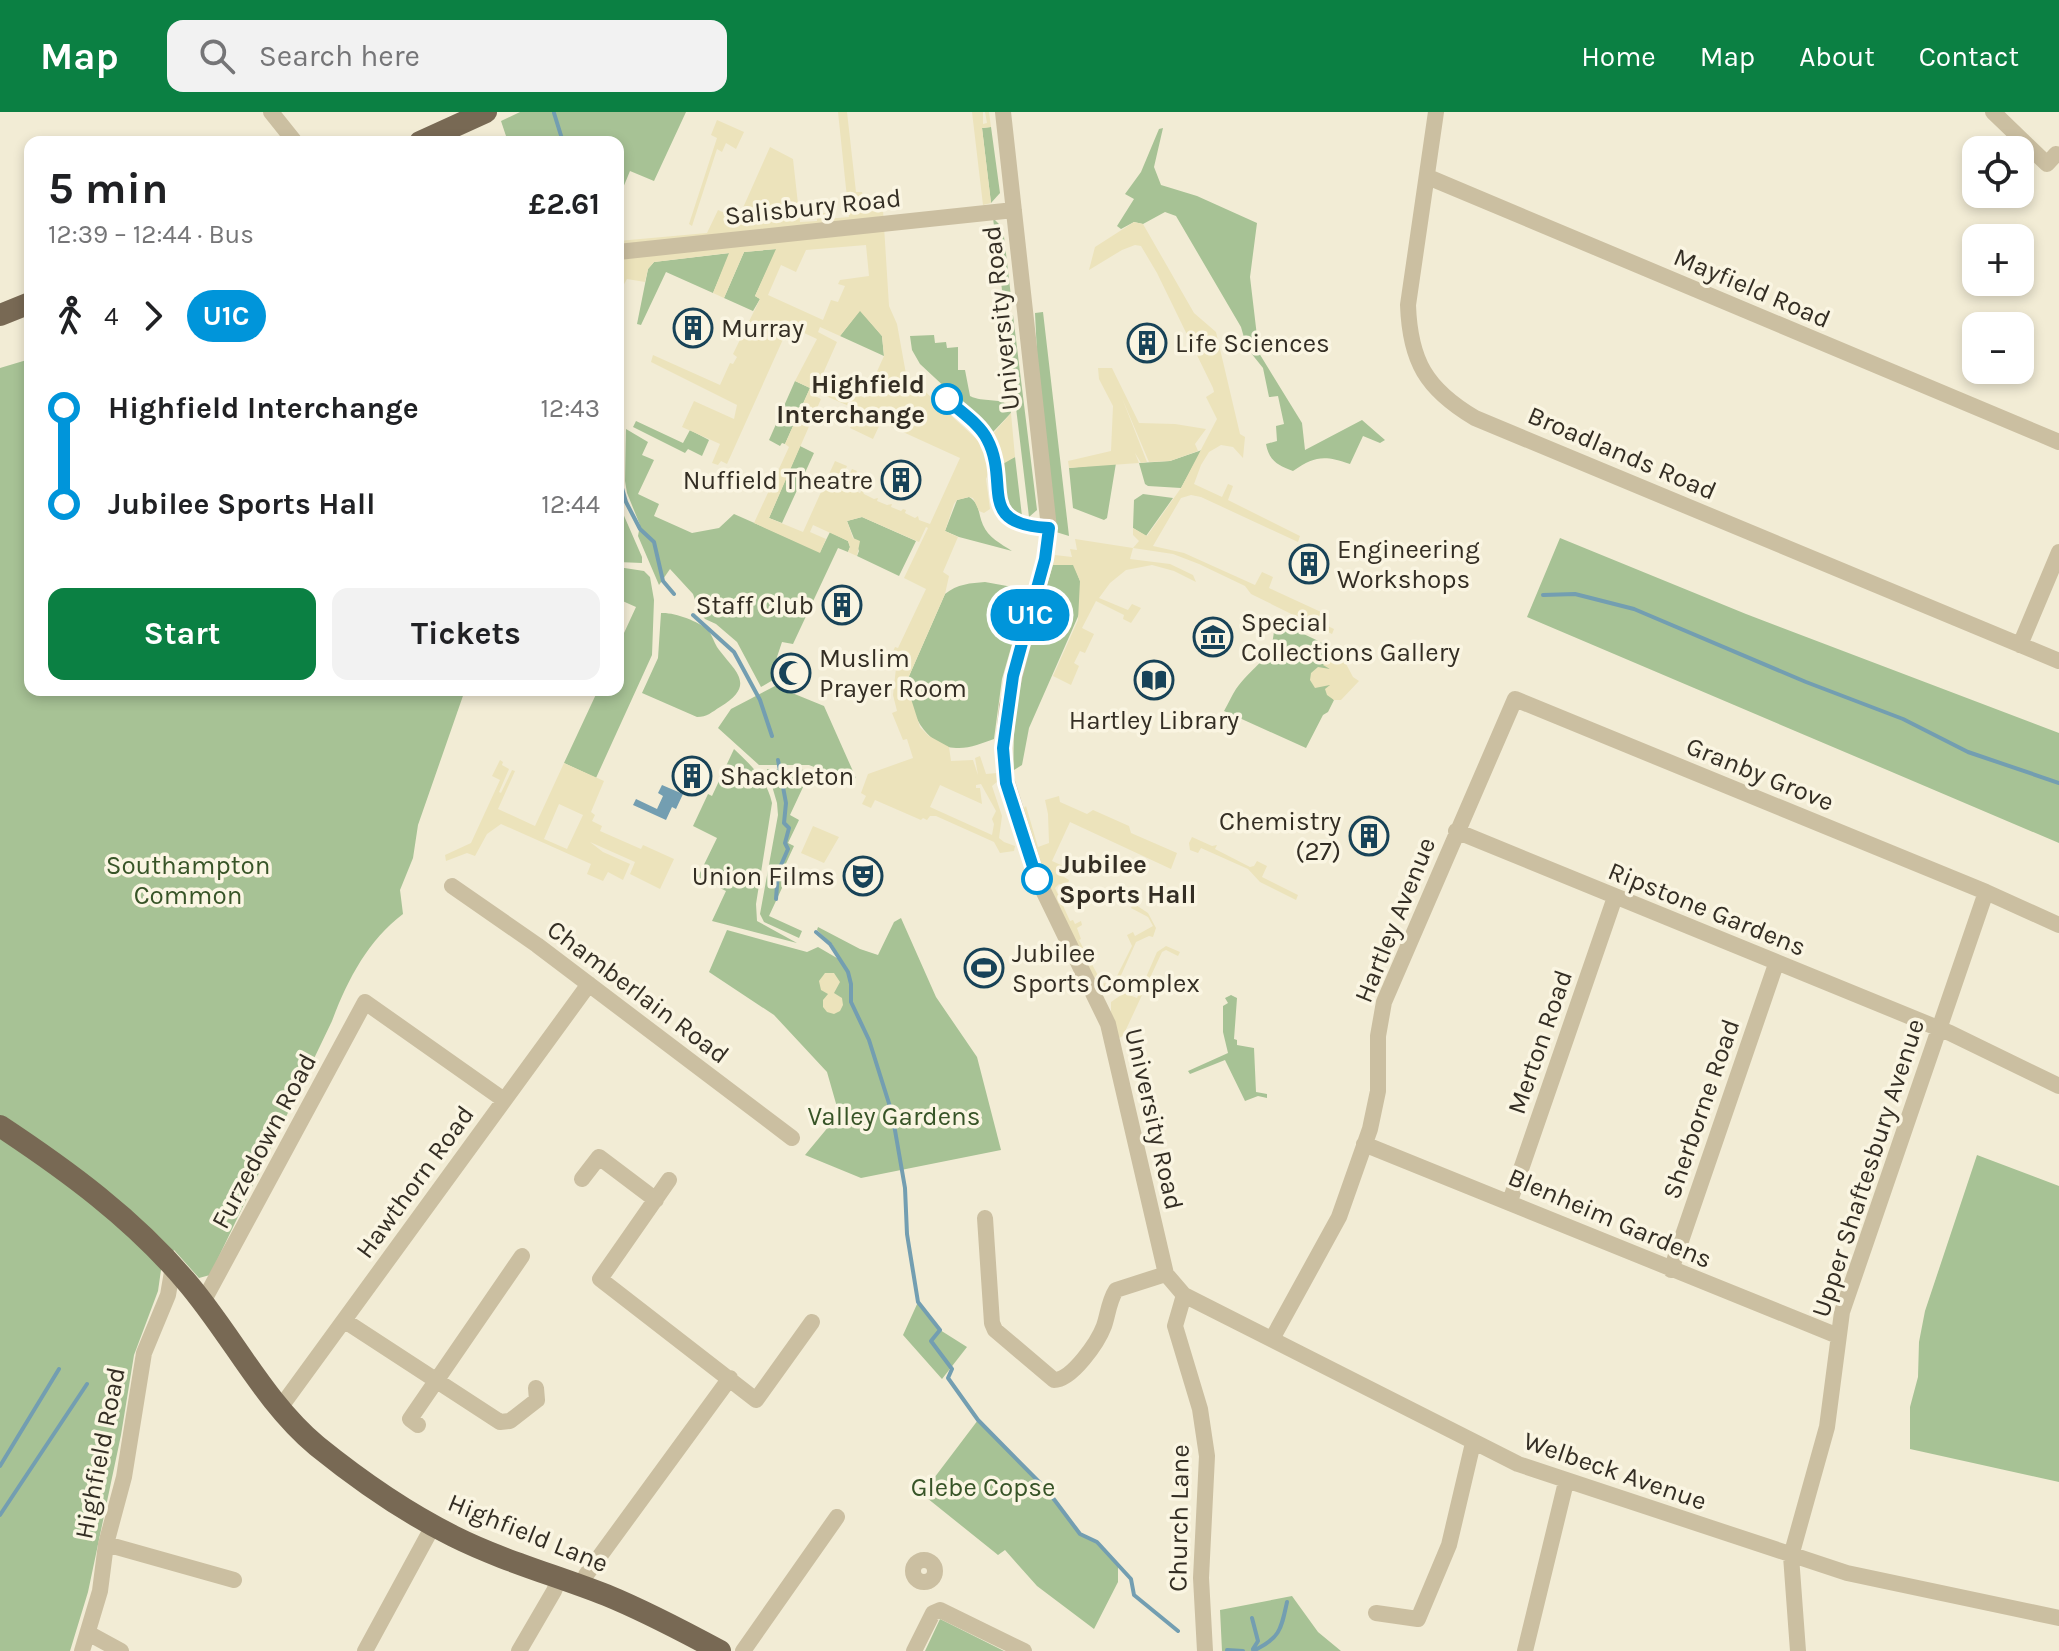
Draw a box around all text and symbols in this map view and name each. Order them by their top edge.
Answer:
search box [167,20,727,92]
text: Map [40,34,119,79]
icon: search [195,34,239,78]
text: Search here [259,38,420,74]
text: Home [1581,40,1656,73]
text: Map [1700,40,1755,73]
text: About [1799,40,1875,73]
text: Contact [1919,40,2019,73]
map controls [1962,136,2034,384]
button: locate [1962,136,2034,208]
text: 5 min [48,163,168,214]
street label: Salisbury Road [723,182,903,232]
text: £2.61 [528,186,600,222]
text: 12:39 – 12:44 · Bus [48,219,254,250]
street label: University Road [976,224,1026,412]
button: + [1962,224,2034,296]
street label: Mayfield Road [1669,241,1835,335]
icon: walk [48,294,92,338]
icon: forward [131,294,175,338]
text: U1C [203,299,250,332]
text: 4 [104,301,119,332]
building icon: Murray [672,307,714,349]
button: − [1962,312,2034,384]
place label: Murray [721,313,804,344]
building icon: Life Sciences [1126,322,1168,364]
place label: Life Sciences [1175,328,1330,359]
place label: Highfield Interchange [776,369,925,430]
marker: Highfield Interchange [932,384,962,414]
text: Highfield Interchange [108,390,419,426]
text: 12:43 [540,393,600,424]
street label: Broadlands Road [1523,399,1721,507]
building icon: Nuffield Theatre [880,459,922,501]
place label: Nuffield Theatre [683,465,873,496]
text: Jubilee Sports Hall [108,486,375,522]
text: 12:44 [541,489,600,520]
place label: Engineering Workshops [1337,534,1480,595]
building icon: Engineering Workshops [1288,543,1330,585]
building icon: Staff Club [821,584,863,626]
button: Start [48,588,316,680]
button: Tickets [332,588,600,680]
line badge: U1C [984,589,1076,641]
place label: Staff Club [696,590,814,621]
text: U1C [1006,598,1054,631]
place label: Special Collections Gallery [1241,607,1460,668]
museum icon: Special Collections Gallery [1192,616,1234,658]
place label: Muslim Prayer Room [819,643,967,704]
mosque icon: Muslim Prayer Room [770,652,812,694]
library icon: Hartley Library [1133,659,1175,701]
place label: Hartley Library [1069,705,1239,736]
street label: Granby Grove [1682,730,1838,818]
building icon: Shackleton [671,755,713,797]
place label: Shackleton [720,761,854,792]
place label: Chemistry (27) [1219,806,1341,867]
building icon: Chemistry (27) [1348,815,1390,857]
street label: Hartley Avenue [1348,833,1442,1007]
place label: Jubilee Sports Hall [1059,849,1196,910]
park label: Southampton Common [106,850,270,911]
theatre icon: Union Films [842,855,884,897]
street label: Ripstone Gardens [1604,855,1810,963]
place label: Union Films [692,861,835,892]
marker: Jubilee Sports Hall [1022,864,1052,894]
street label: Chamberlain Road [541,914,735,1070]
place label: Jubilee Sports Complex [1012,938,1200,999]
sports icon: Jubilee Sports Complex [963,947,1005,989]
street label: Merton Road [1501,966,1579,1118]
street label: Sherborne Road [1656,1015,1746,1203]
street label: Upper Shaftesbury Avenue [1805,1015,1931,1321]
street label: University Road [1118,1025,1190,1213]
street label: Furzedown Road [205,1048,323,1234]
street label: Hawthorn Road [349,1100,481,1264]
park label: Valley Gardens [808,1101,980,1132]
street label: Blenheim Gardens [1503,1161,1717,1275]
street label: Highfield Road [68,1365,132,1541]
street label: Welbeck Avenue [1519,1425,1711,1517]
street label: Church Lane [1162,1444,1196,1592]
park label: Glebe Copse [911,1472,1055,1503]
street label: Highfield Lane [443,1487,613,1579]

